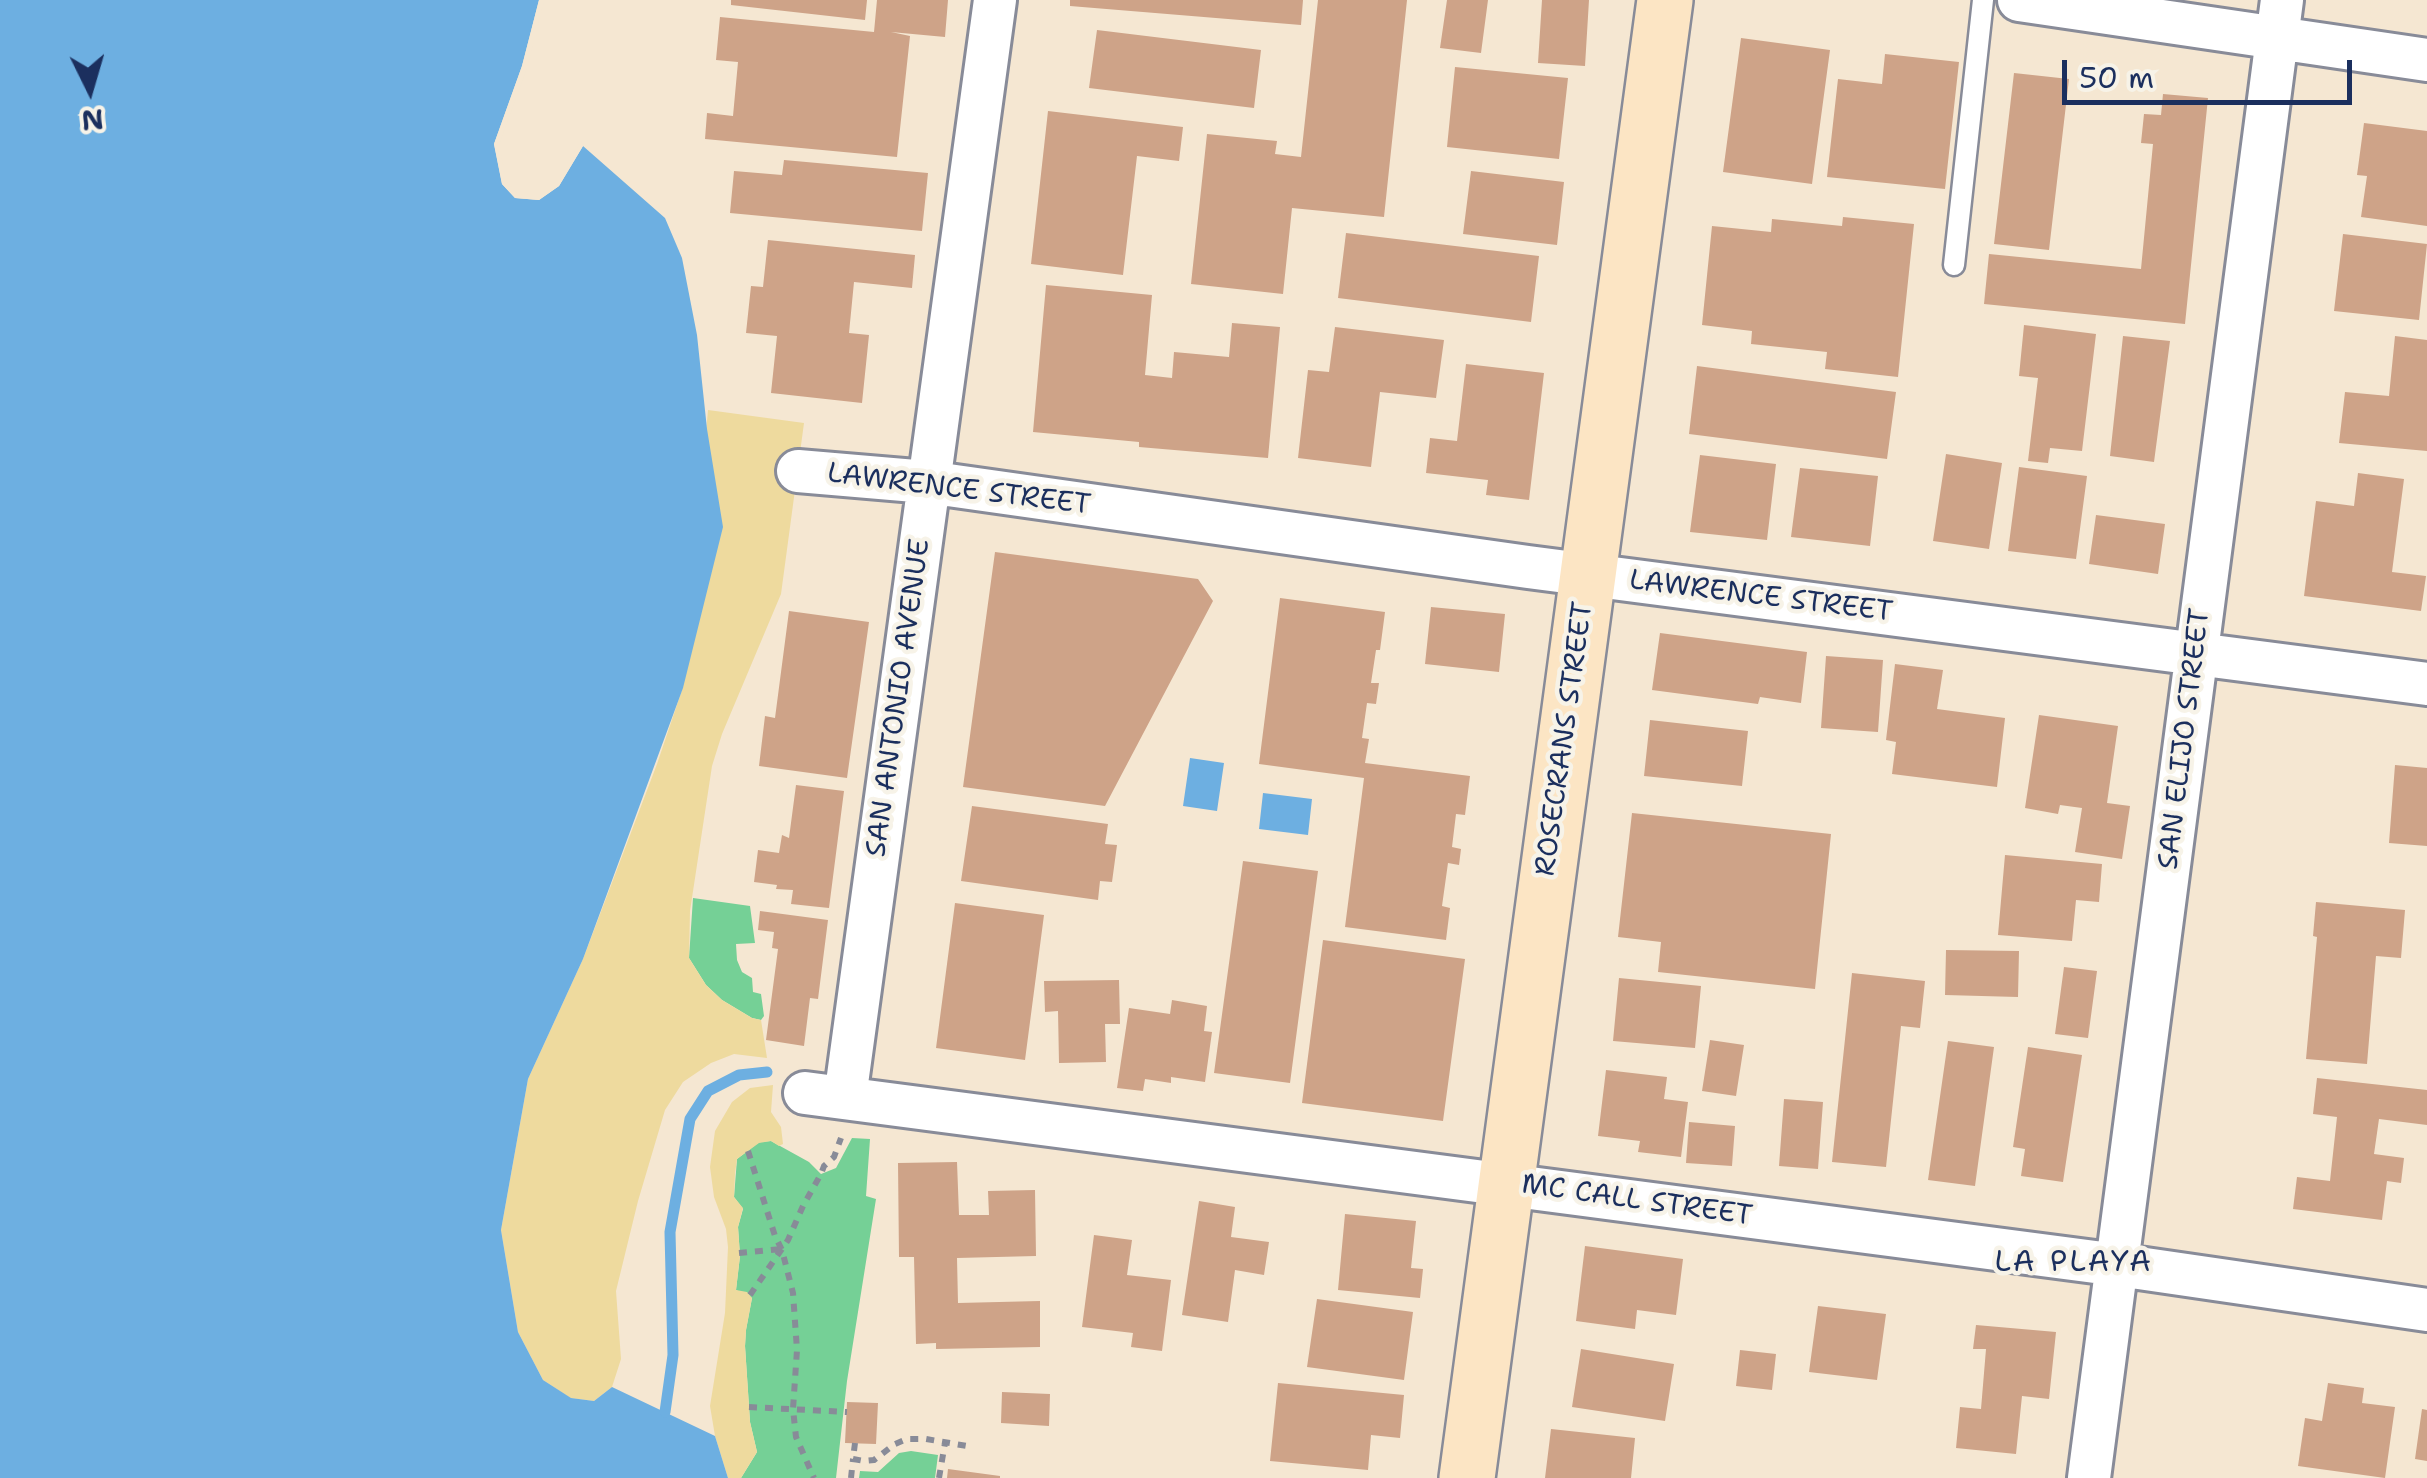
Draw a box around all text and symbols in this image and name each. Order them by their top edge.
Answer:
north arrow [40,40,140,140]
scale bar [2067,40,2357,102]
text: 50 m [2079,57,2154,98]
text: N [80,100,105,140]
street label: LAWRENCE STREET [825,457,1093,523]
street label: SAN ANTONIO AVENUE [860,537,938,859]
street label: LAWRENCE STREET [1627,564,1895,630]
street label: ROSECRANS STREET [1529,600,1601,878]
street label: SAN ELIJO STREET [2152,607,2218,871]
street label: MC CALL STREET [1519,1168,1755,1234]
district label: LA PLAYA [1995,1245,2153,1281]

